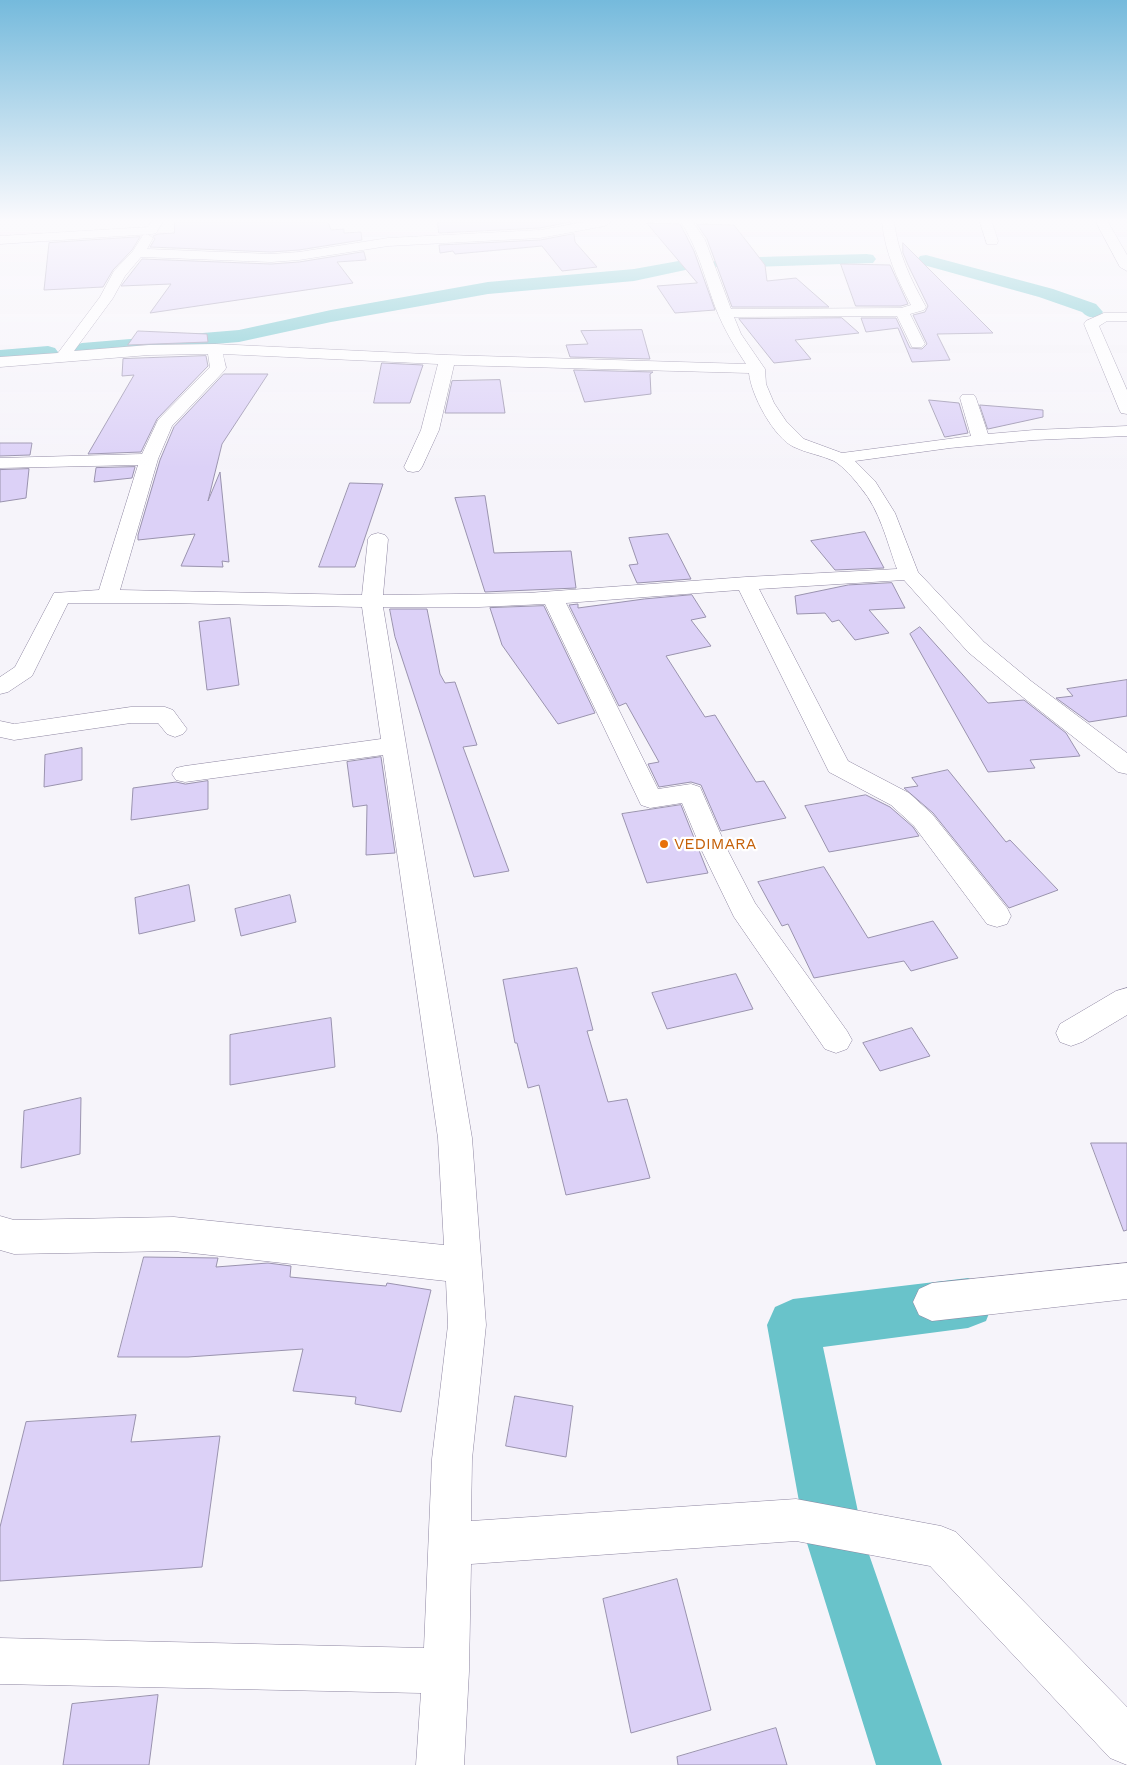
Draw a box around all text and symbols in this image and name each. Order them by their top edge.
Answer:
place label: VEDIMARA [674,834,756,854]
marker: VEDIMARA [658,838,670,850]

